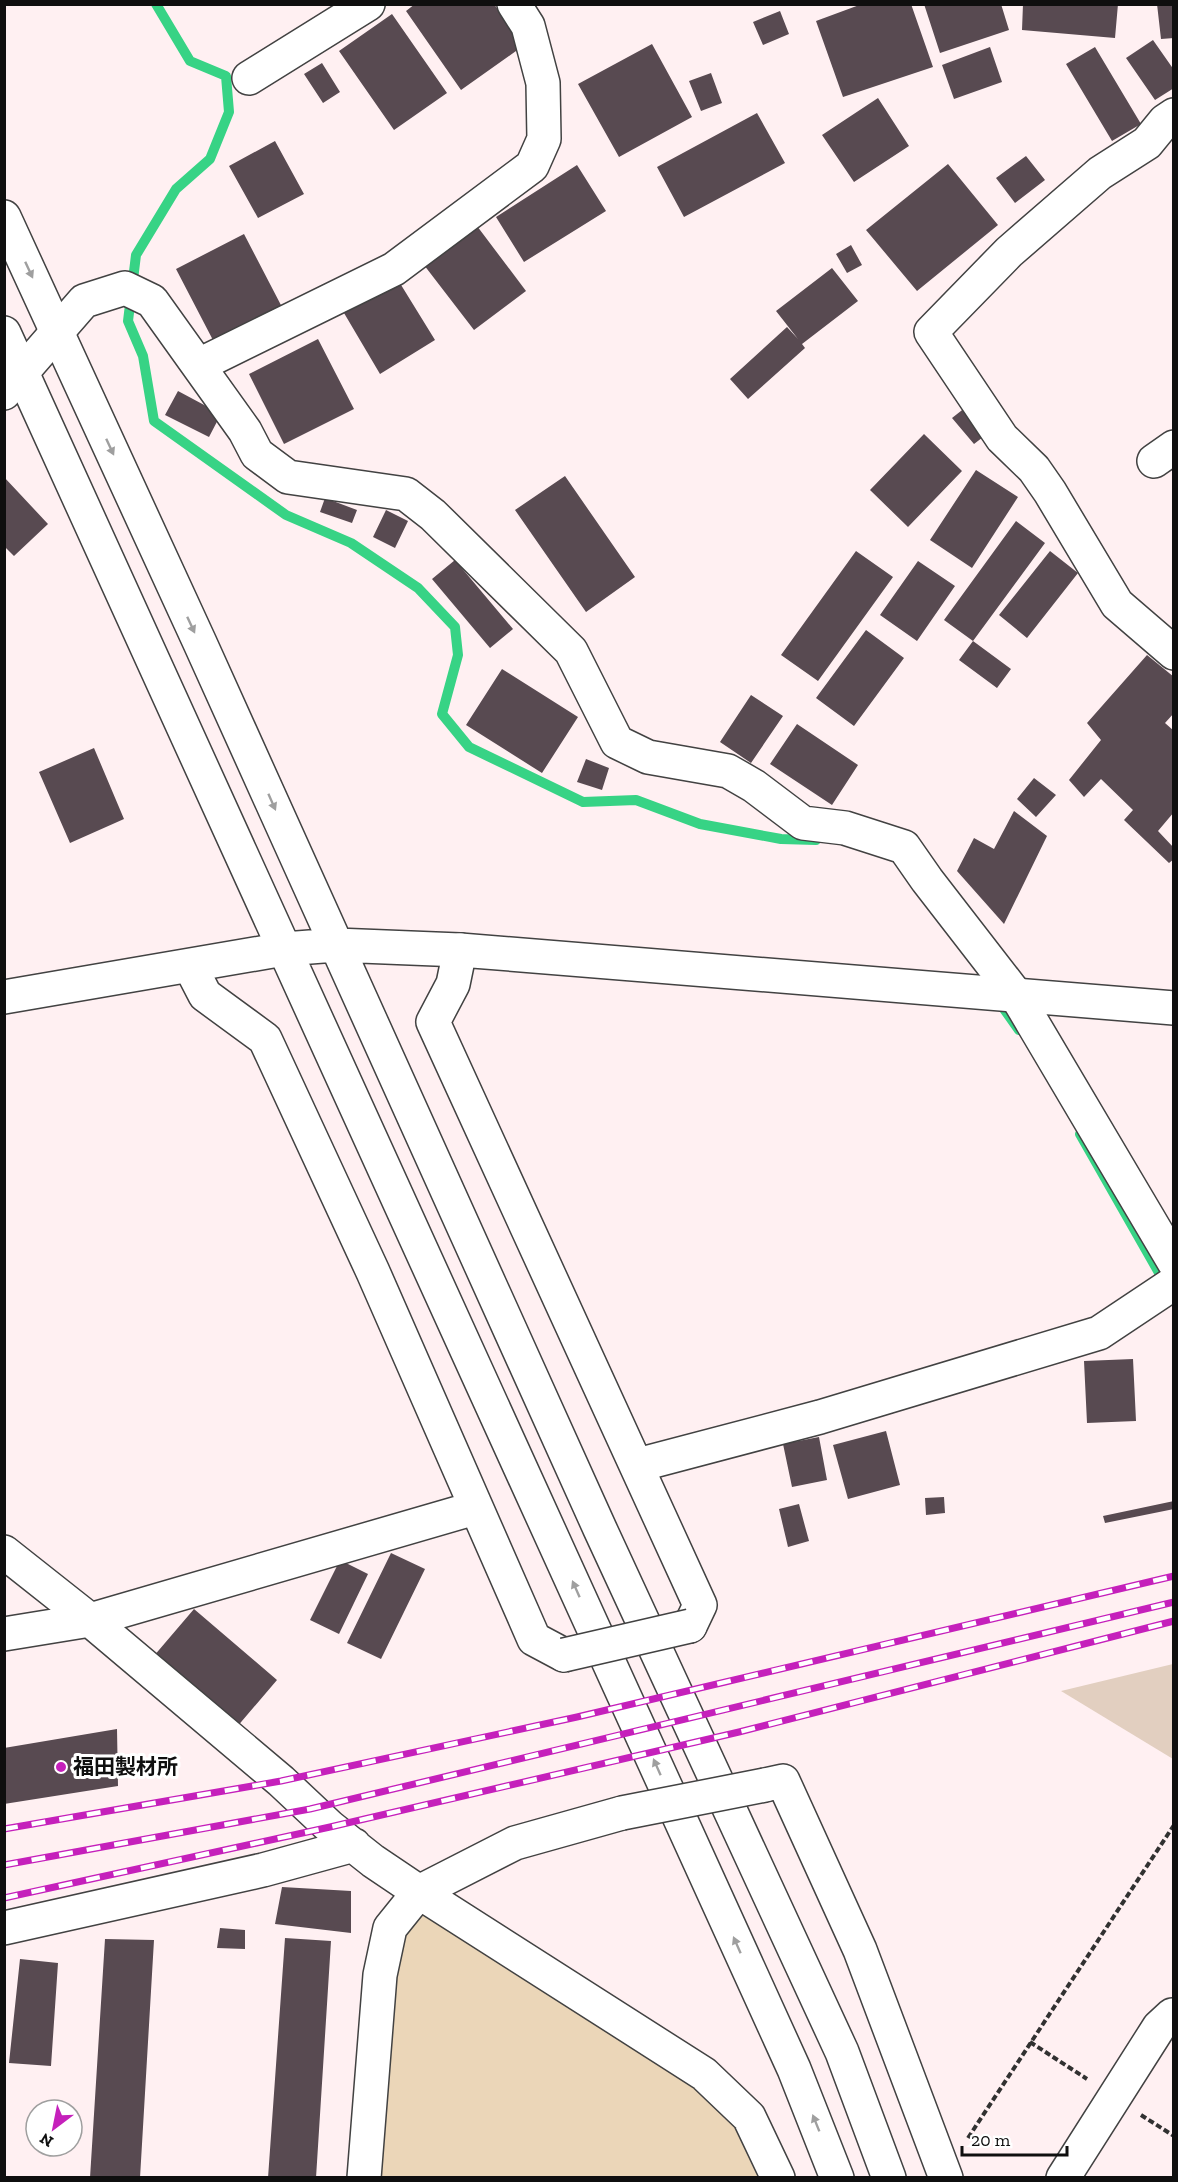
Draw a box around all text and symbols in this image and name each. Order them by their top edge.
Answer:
one-way arrow [24,262,33,279]
one-way arrow [105,439,115,457]
one-way arrow [187,616,196,633]
one-way arrow [267,794,277,812]
one-way arrow [572,1581,581,1598]
place label: 福田製材所 [73,1754,178,1779]
one-way arrow [651,1758,661,1776]
marker: 福田製材所 [54,1760,68,1774]
one-way arrow [733,1936,742,1953]
north arrow [24,2098,84,2158]
one-way arrow [810,2114,820,2132]
scale bar [962,2119,1067,2157]
text: N [36,2129,57,2152]
text: 20 m [971,2129,1011,2151]

